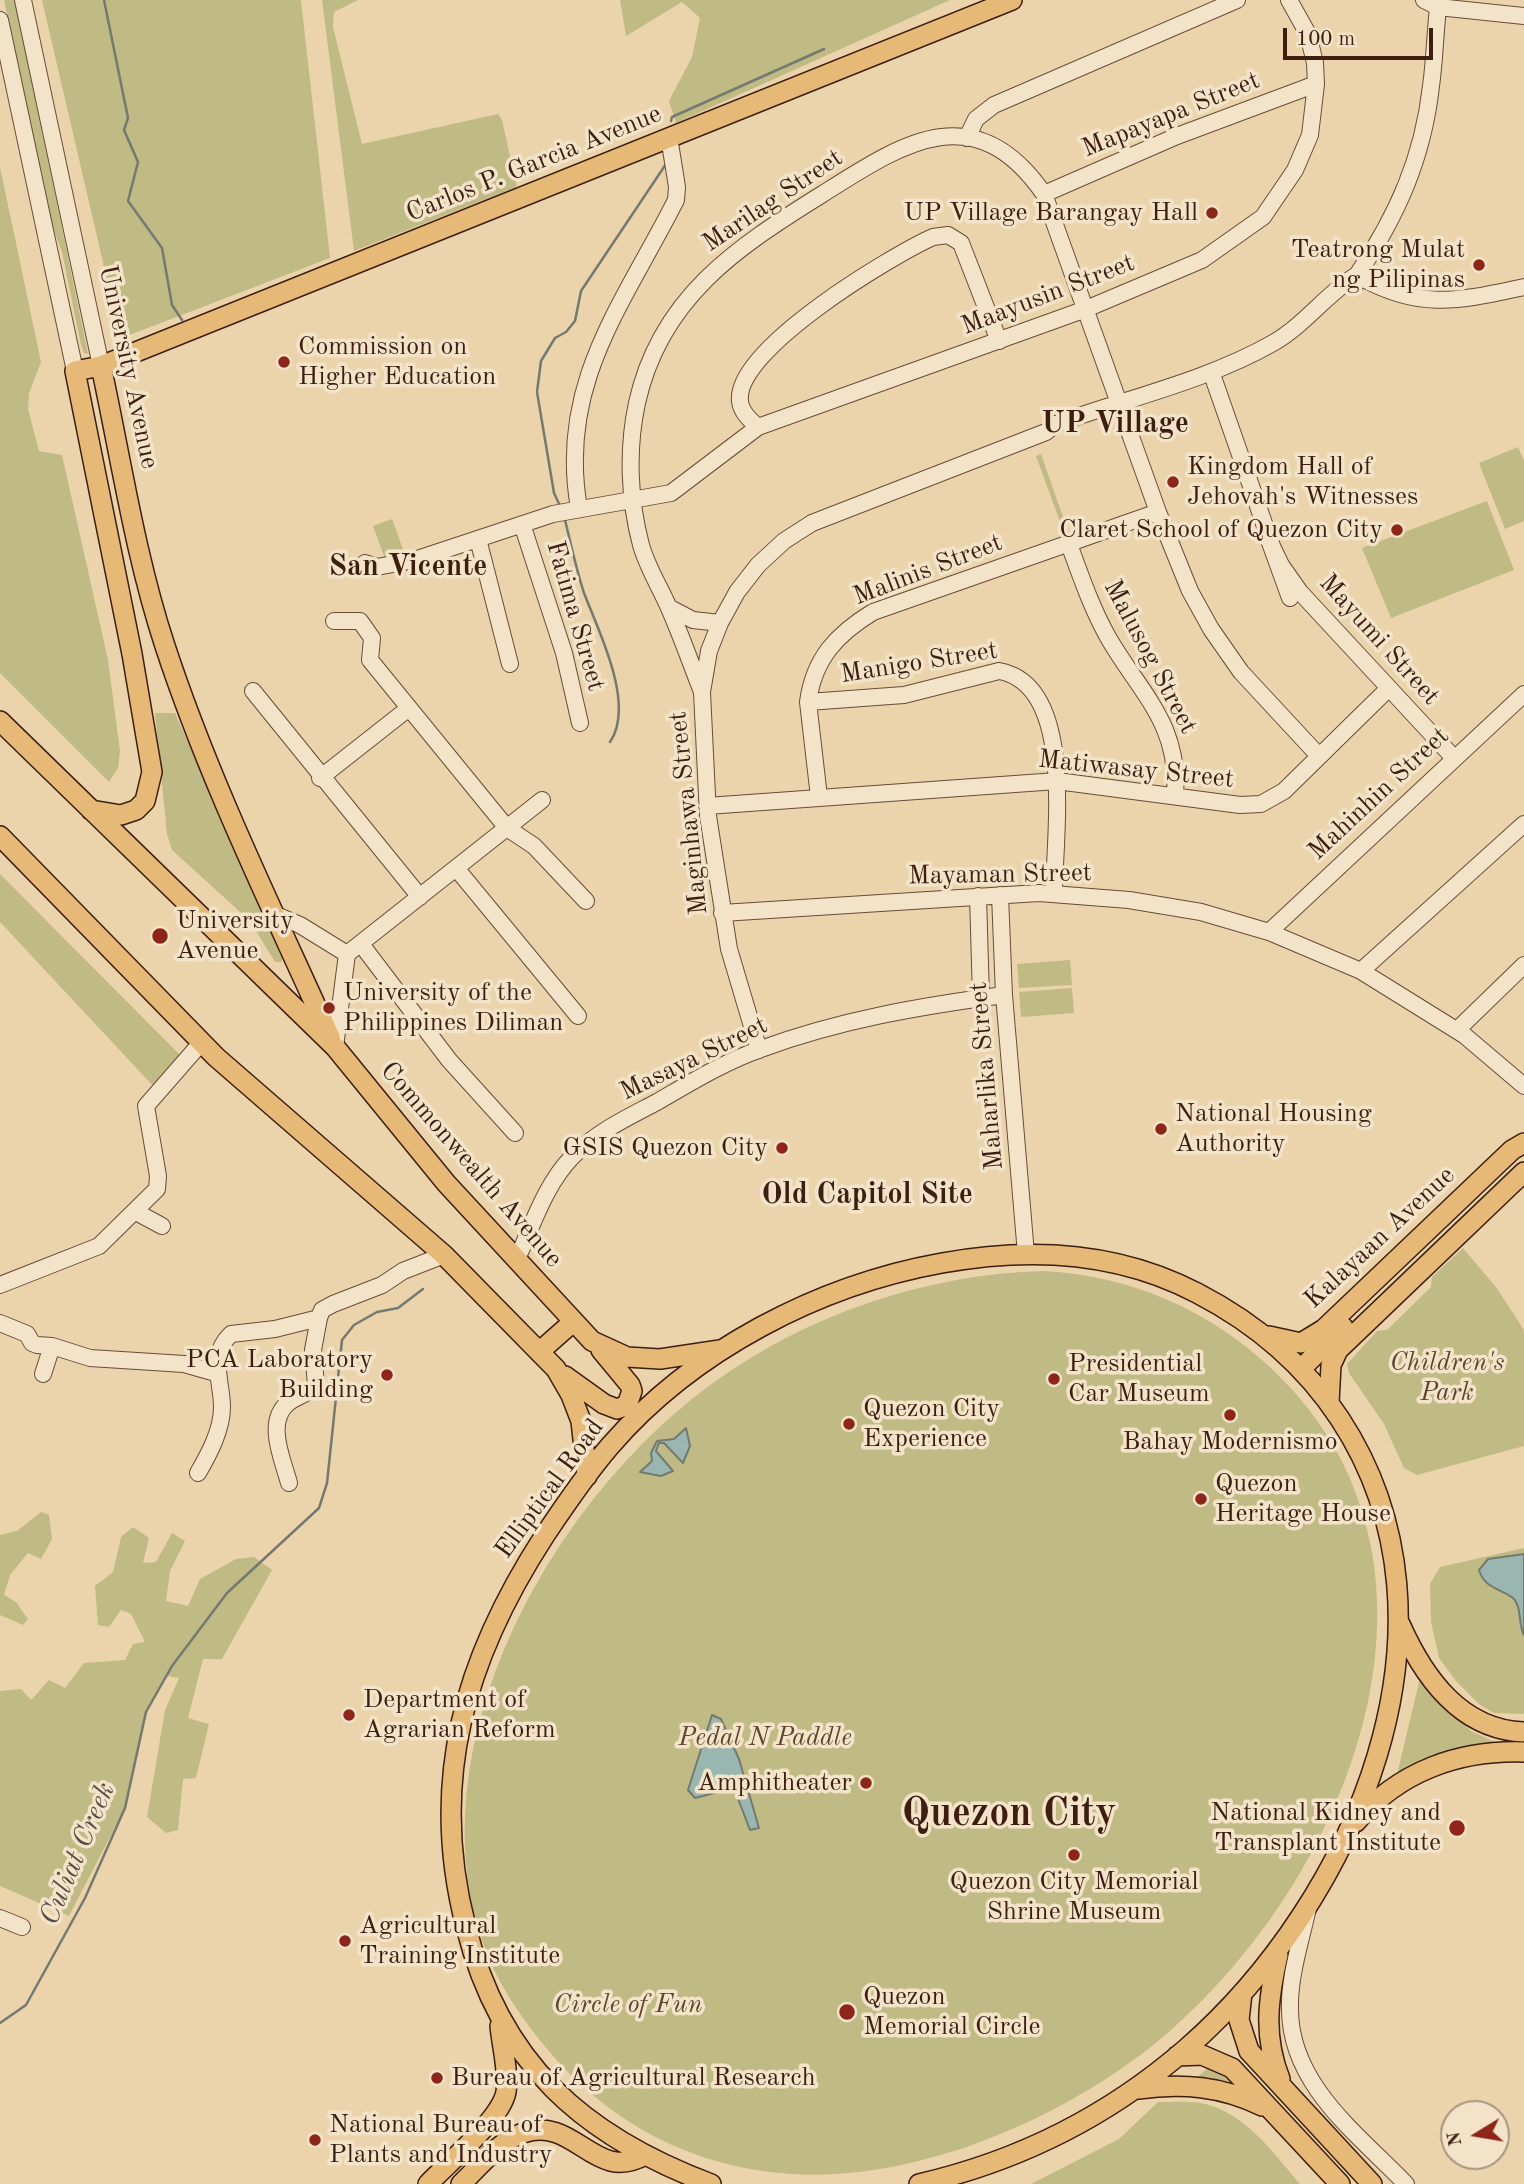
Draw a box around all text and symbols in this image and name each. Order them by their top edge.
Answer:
scale bar [1286,14,1436,58]
text: 100 m [1296,29,1355,50]
street label: Mapayapa Street [1078,65,1264,165]
street label: Carlos P. Garcia Avenue [402,98,666,230]
street label: Marilag Street [697,143,849,259]
place label: UP Village Barangay Hall [903,197,1198,229]
marker: UP Village Barangay Hall [1204,205,1220,221]
place label: Teatrong Mulat ng Pilipinas [1291,234,1465,296]
street label: Maayusin Street [957,248,1139,342]
marker: Teatrong Mulat ng Pilipinas [1471,257,1487,273]
street label: University Avenue [91,262,165,472]
place label: Commission on Higher Education [298,331,496,392]
marker: Commission on Higher Education [276,354,292,370]
district label: UP Village [1041,406,1189,442]
place label: Kingdom Hall of Jehovah's Witnesses [1187,451,1418,512]
marker: Kingdom Hall of Jehovah's Witnesses [1165,474,1181,490]
place label: Claret School of Quezon City [1059,514,1383,546]
marker: Claret School of Quezon City [1389,522,1405,538]
street label: Malinis Street [849,527,1007,613]
street label: Fatima Street [539,537,611,695]
district label: San Vicente [329,549,487,585]
street label: Mayumi Street [1312,568,1446,712]
street label: Malusog Street [1096,575,1204,739]
street label: Manigo Street [838,635,1000,691]
street label: Maginhawa Street [663,710,715,916]
street label: Mahinhin Street [1302,721,1456,867]
street label: Matiwasay Street [1037,744,1235,796]
street label: Mayaman Street [908,858,1092,892]
place label: University Avenue [176,905,294,967]
marker: University Avenue [150,926,170,946]
place label: University of the Philippines Diliman [343,977,563,1038]
street label: Maharlika Street [963,981,1011,1171]
marker: University of the Philippines Diliman [321,1000,337,1016]
street label: Masaya Street [615,1010,773,1108]
street label: Commonwealth Avenue [373,1056,569,1274]
place label: National Housing Authority [1175,1098,1372,1160]
marker: National Housing Authority [1153,1121,1169,1137]
place label: GSIS Quezon City [562,1132,768,1164]
marker: GSIS Quezon City [774,1140,790,1156]
street label: Kalayaan Avenue [1298,1160,1462,1316]
district label: Old Capitol Site [761,1177,973,1213]
place label: PCA Laboratory Building [186,1344,373,1406]
park label: Children's Park [1390,1347,1504,1408]
place label: Presidential Car Museum [1068,1348,1210,1410]
marker: PCA Laboratory Building [379,1367,395,1383]
marker: Presidential Car Museum [1046,1371,1062,1387]
place label: Quezon City Experience [863,1393,1000,1454]
marker: Bahay Modernismo [1222,1407,1238,1423]
street label: Elliptical Road [489,1413,611,1565]
marker: Quezon City Experience [841,1416,857,1432]
place label: Bahay Modernismo [1122,1426,1338,1458]
place label: Quezon Heritage House [1215,1468,1391,1530]
marker: Quezon Heritage House [1193,1491,1209,1507]
place label: Department of Agrarian Reform [363,1684,556,1746]
marker: Department of Agrarian Reform [341,1707,357,1723]
park label: Pedal N Paddle [678,1722,852,1754]
place label: Amphitheater [697,1767,852,1799]
marker: Amphitheater [858,1775,874,1791]
water label: Culiat Creek [33,1778,123,1930]
district label: Quezon City [901,1791,1117,1839]
place label: National Kidney and Transplant Institute [1210,1797,1441,1858]
marker: National Kidney and Transplant Institute [1447,1818,1467,1838]
marker: Quezon City Memorial Shrine Museum [1066,1847,1082,1863]
place label: Quezon City Memorial Shrine Museum [949,1866,1199,1927]
place label: Agricultural Training Institute [359,1910,560,1972]
marker: Agricultural Training Institute [337,1933,353,1949]
place label: Quezon Memorial Circle [863,1981,1041,2042]
park label: Circle of Fun [554,1989,702,2021]
marker: Quezon Memorial Circle [837,2002,857,2022]
place label: Bureau of Agricultural Research [451,2062,816,2094]
marker: Bureau of Agricultural Research [429,2070,445,2086]
north arrow [1440,2100,1510,2170]
place label: National Bureau of Plants and Industry [329,2109,553,2170]
text: N [1445,2130,1467,2148]
marker: National Bureau of Plants and Industry [307,2132,323,2148]

